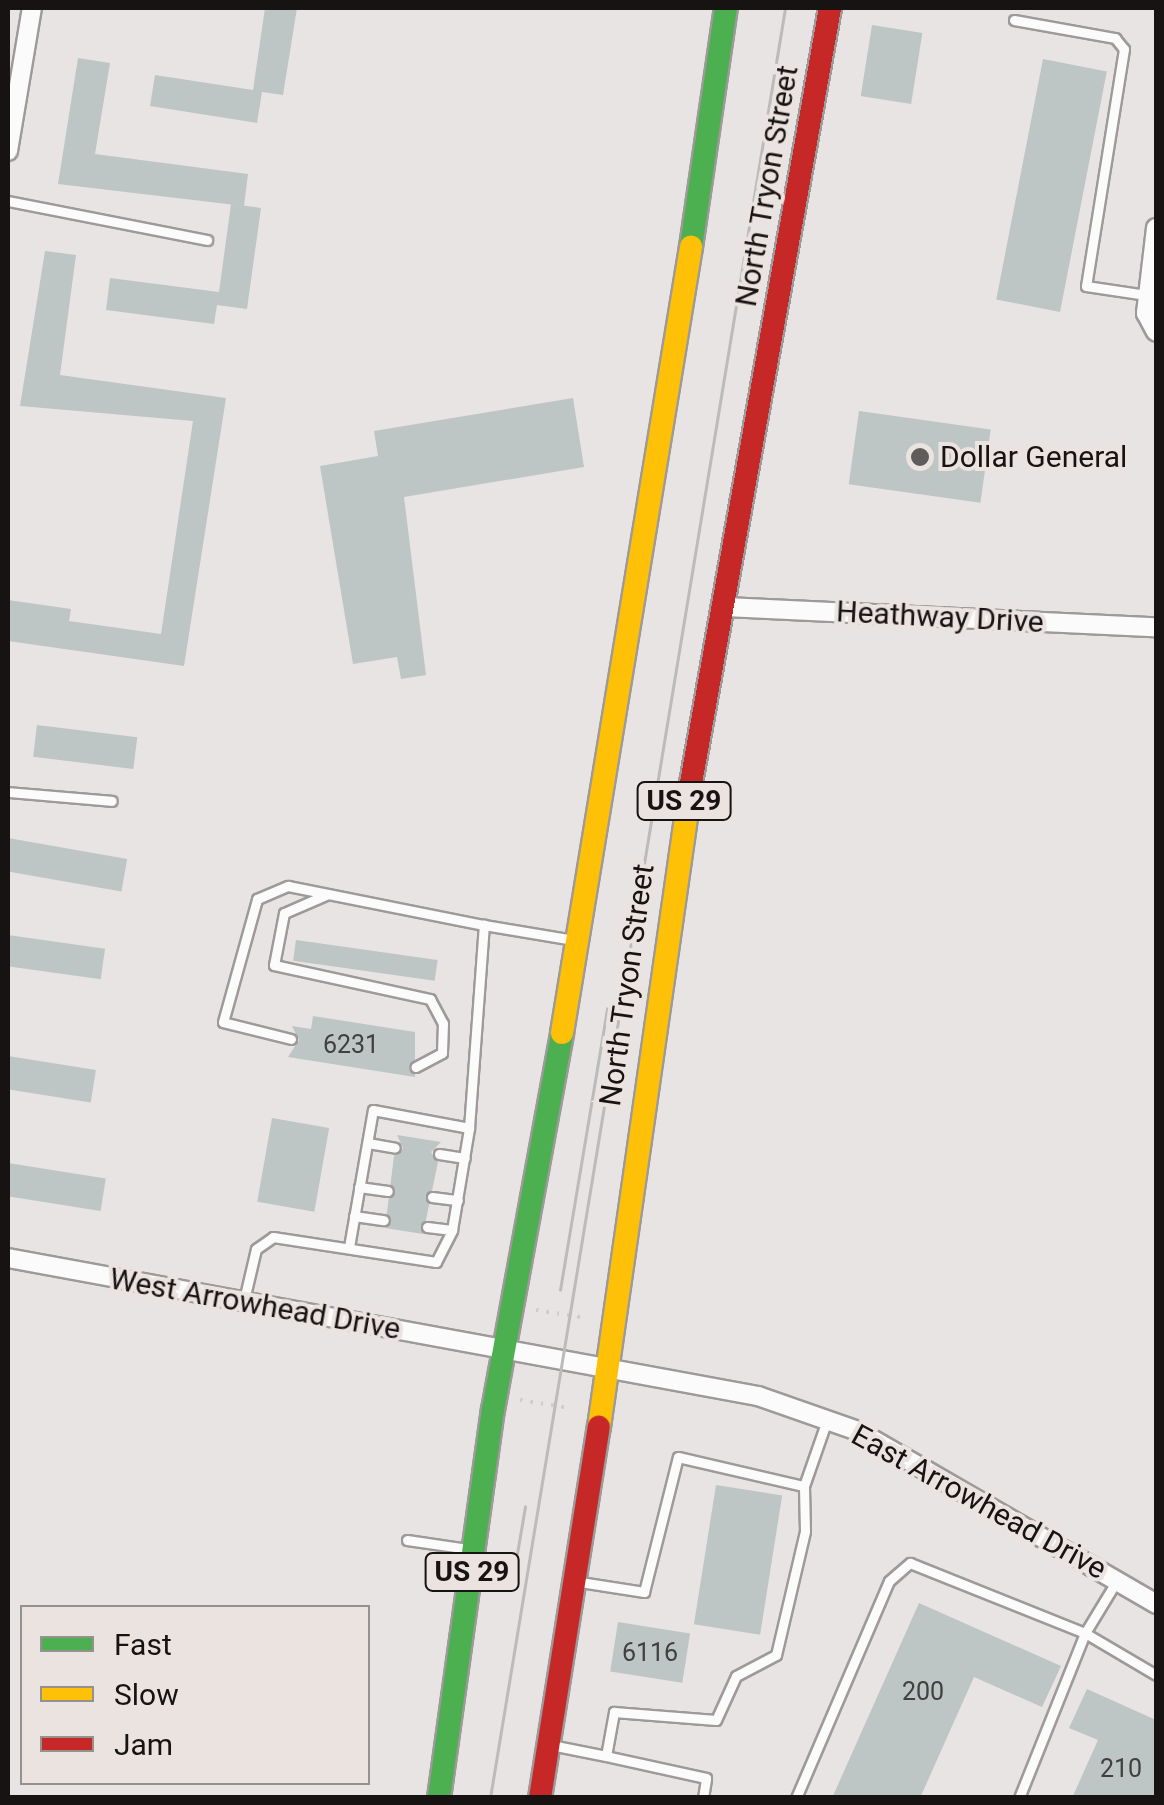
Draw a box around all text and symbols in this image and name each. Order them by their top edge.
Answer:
street label: North Tryon Street [728,62,806,310]
place label: Dollar General [940,439,1127,475]
marker: Dollar General [909,446,931,468]
street label: Heathway Drive [835,594,1045,640]
road number: US 29 [636,778,732,824]
street label: North Tryon Street [592,861,662,1109]
house number: 6231 [323,1030,379,1060]
street label: West Arrowhead Drive [107,1261,403,1347]
street label: East Arrowhead Drive [845,1417,1113,1587]
road number: US 29 [424,1549,520,1595]
legend [20,1605,370,1785]
text: Fast [114,1627,172,1662]
house number: 6116 [622,1638,678,1668]
text: Slow [114,1677,179,1712]
house number: 200 [902,1677,944,1707]
text: Jam [114,1727,173,1762]
house number: 210 [1100,1754,1142,1784]

